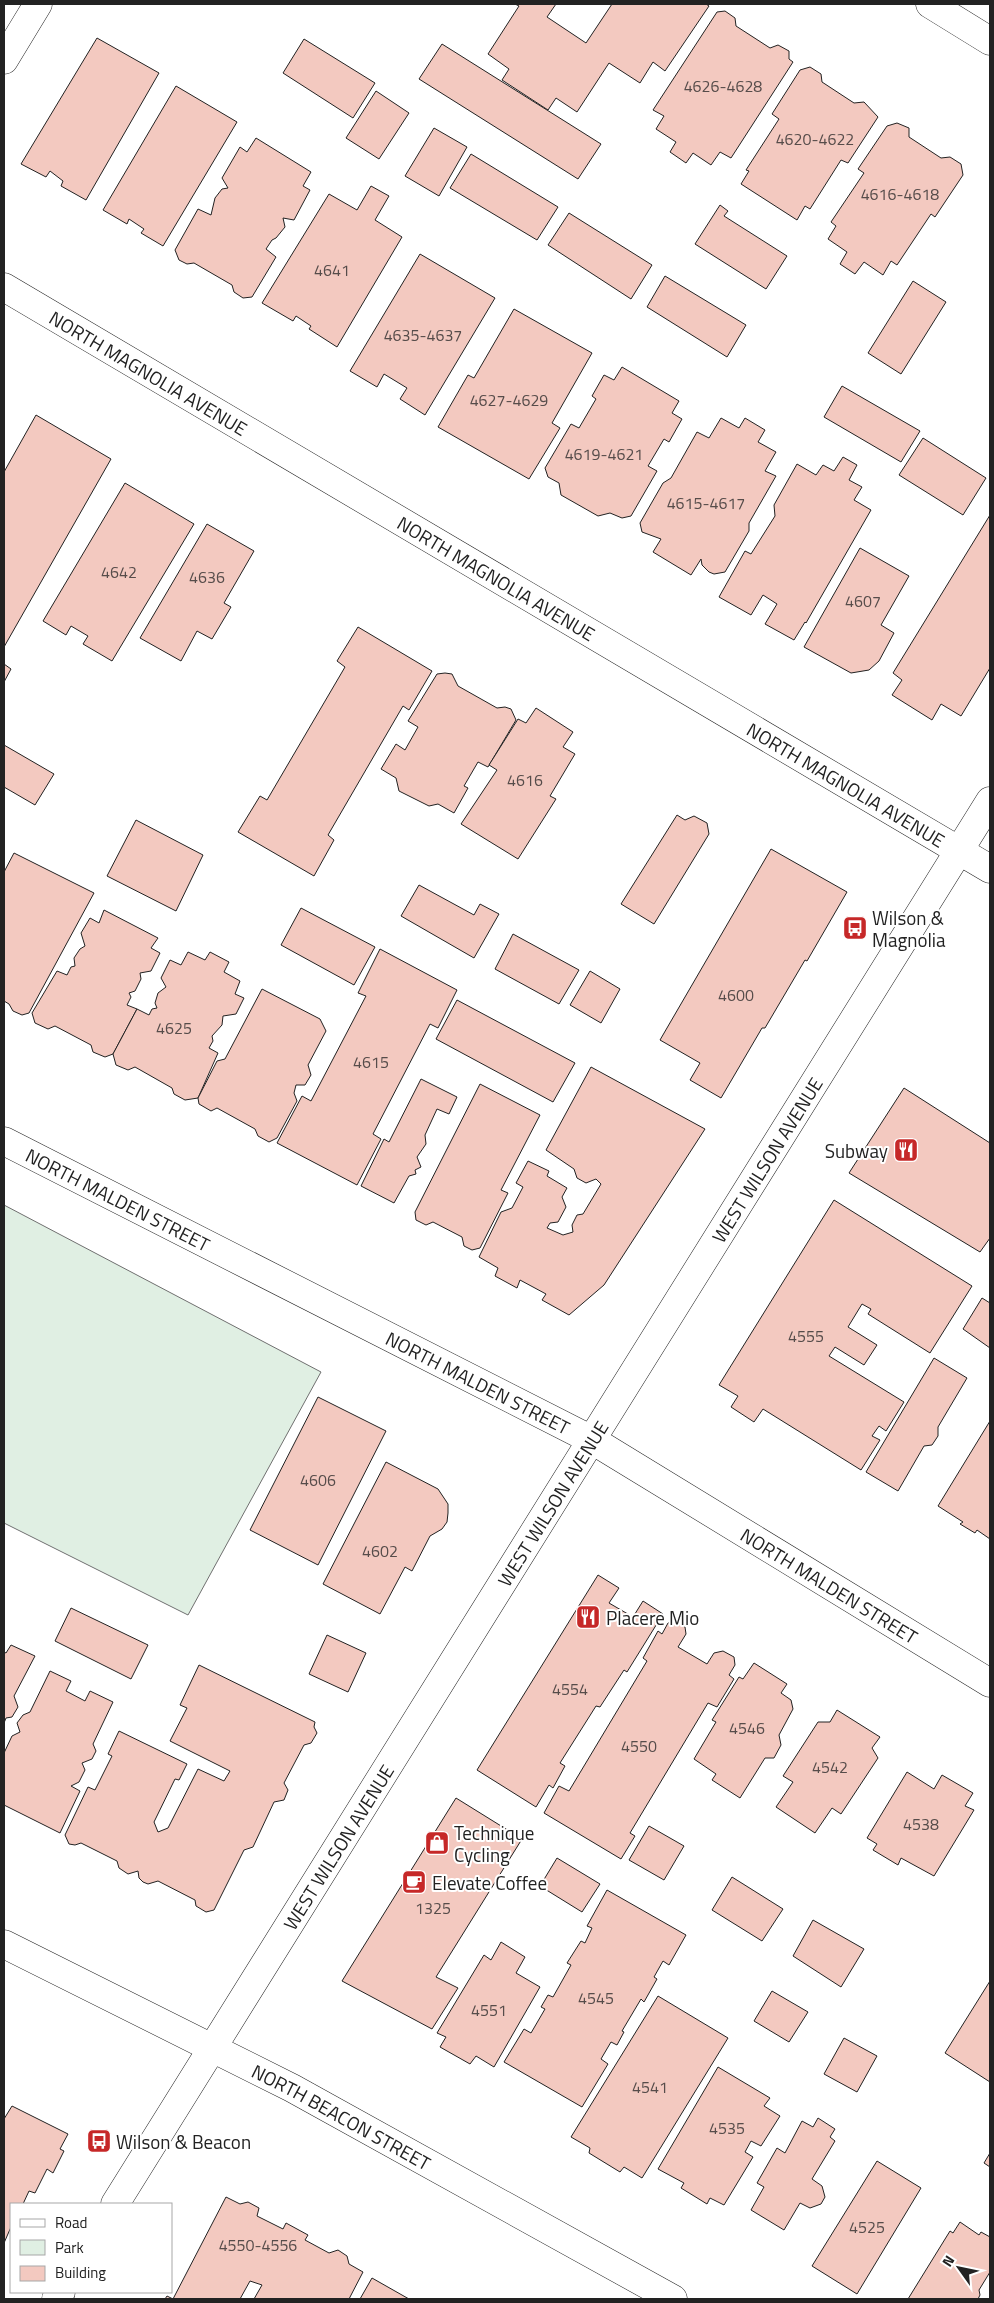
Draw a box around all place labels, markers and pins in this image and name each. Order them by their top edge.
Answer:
place label: Wilson & Magnolia [872,903,946,954]
bus stop icon: Wilson & Magnolia [842,915,868,941]
place label: Subway [825,1136,888,1165]
restaurant icon: Subway [893,1137,919,1163]
place label: Placere Mio [606,1603,699,1632]
restaurant icon: Placere Mio [575,1604,601,1630]
place label: Technique Cycling [454,1818,534,1869]
shop icon: Technique Cycling [424,1830,450,1856]
place label: Elevate Coffee [432,1868,547,1897]
cafe icon: Elevate Coffee [401,1869,427,1895]
place label: Wilson & Beacon [116,2127,251,2156]
bus stop icon: Wilson & Beacon [86,2128,112,2154]

